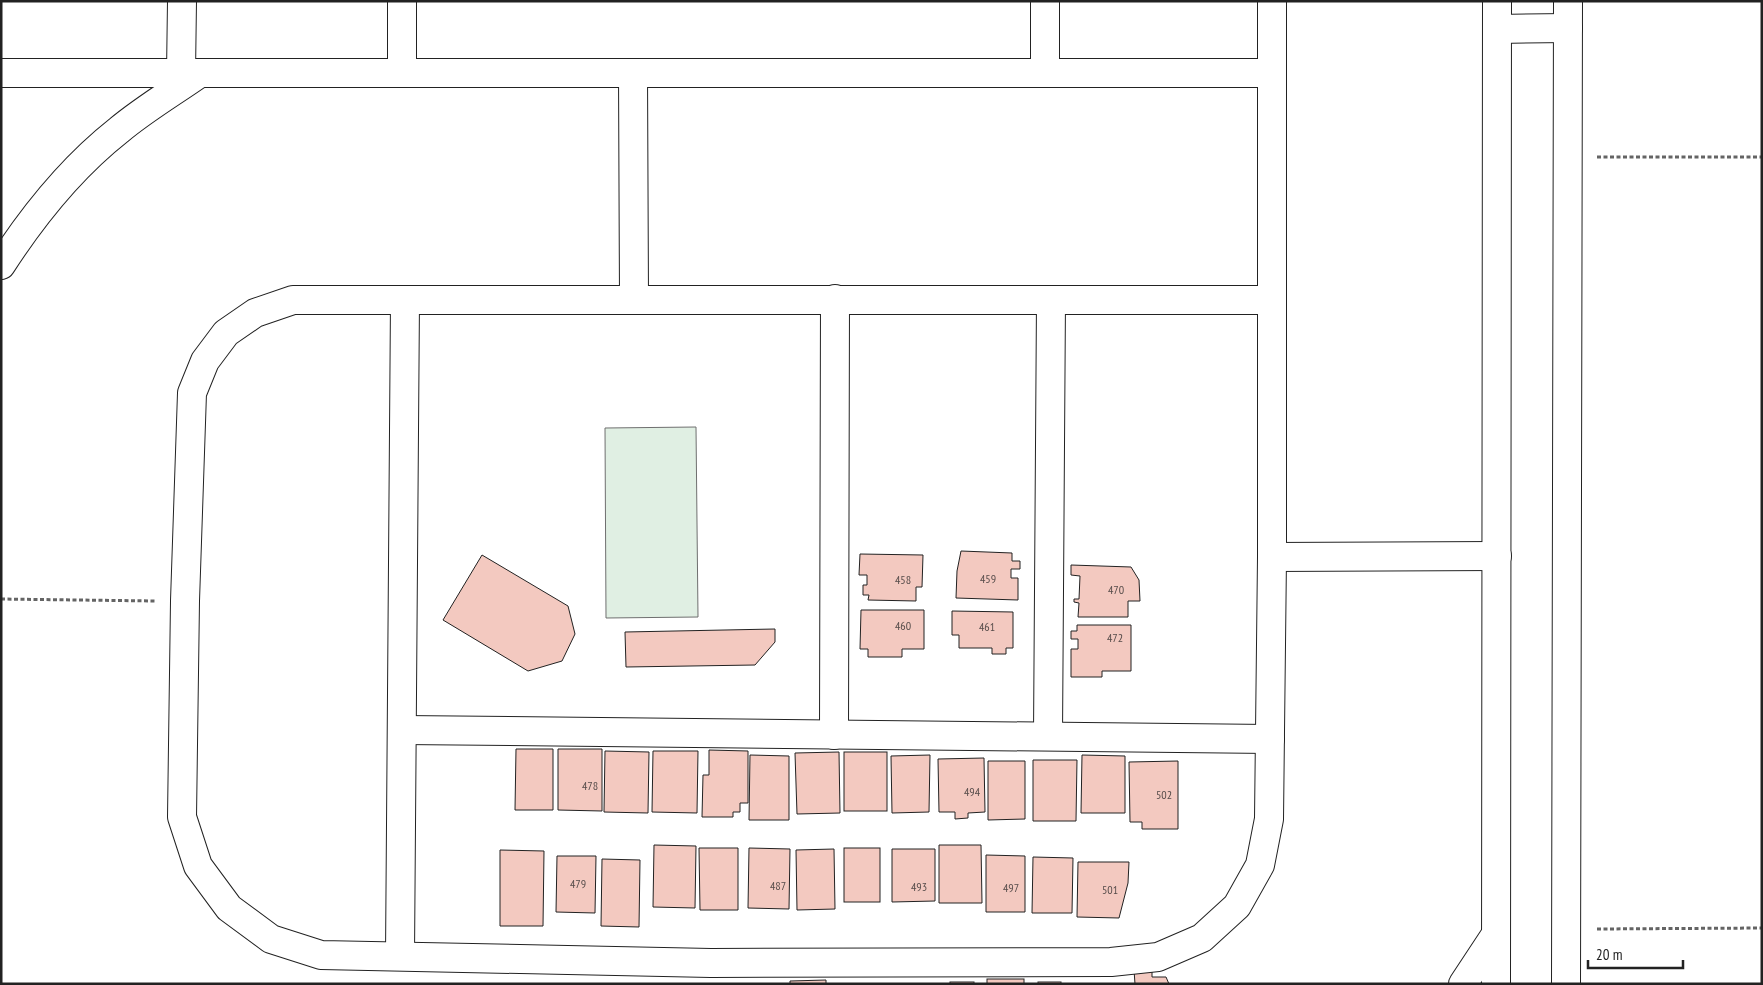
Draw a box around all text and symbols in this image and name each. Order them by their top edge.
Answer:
house number: 459 [980,571,996,586]
house number: 458 [895,572,911,587]
house number: 470 [1108,582,1124,597]
house number: 460 [895,618,911,633]
house number: 461 [979,619,995,634]
house number: 472 [1107,630,1123,645]
house number: 478 [582,778,598,793]
house number: 494 [964,784,981,799]
house number: 502 [1156,787,1172,802]
house number: 479 [570,876,586,891]
house number: 487 [770,878,786,893]
house number: 493 [911,879,927,894]
house number: 497 [1003,880,1019,895]
house number: 501 [1102,882,1118,897]
scale bar [1588,938,1683,970]
text: 20 m [1596,945,1622,964]

